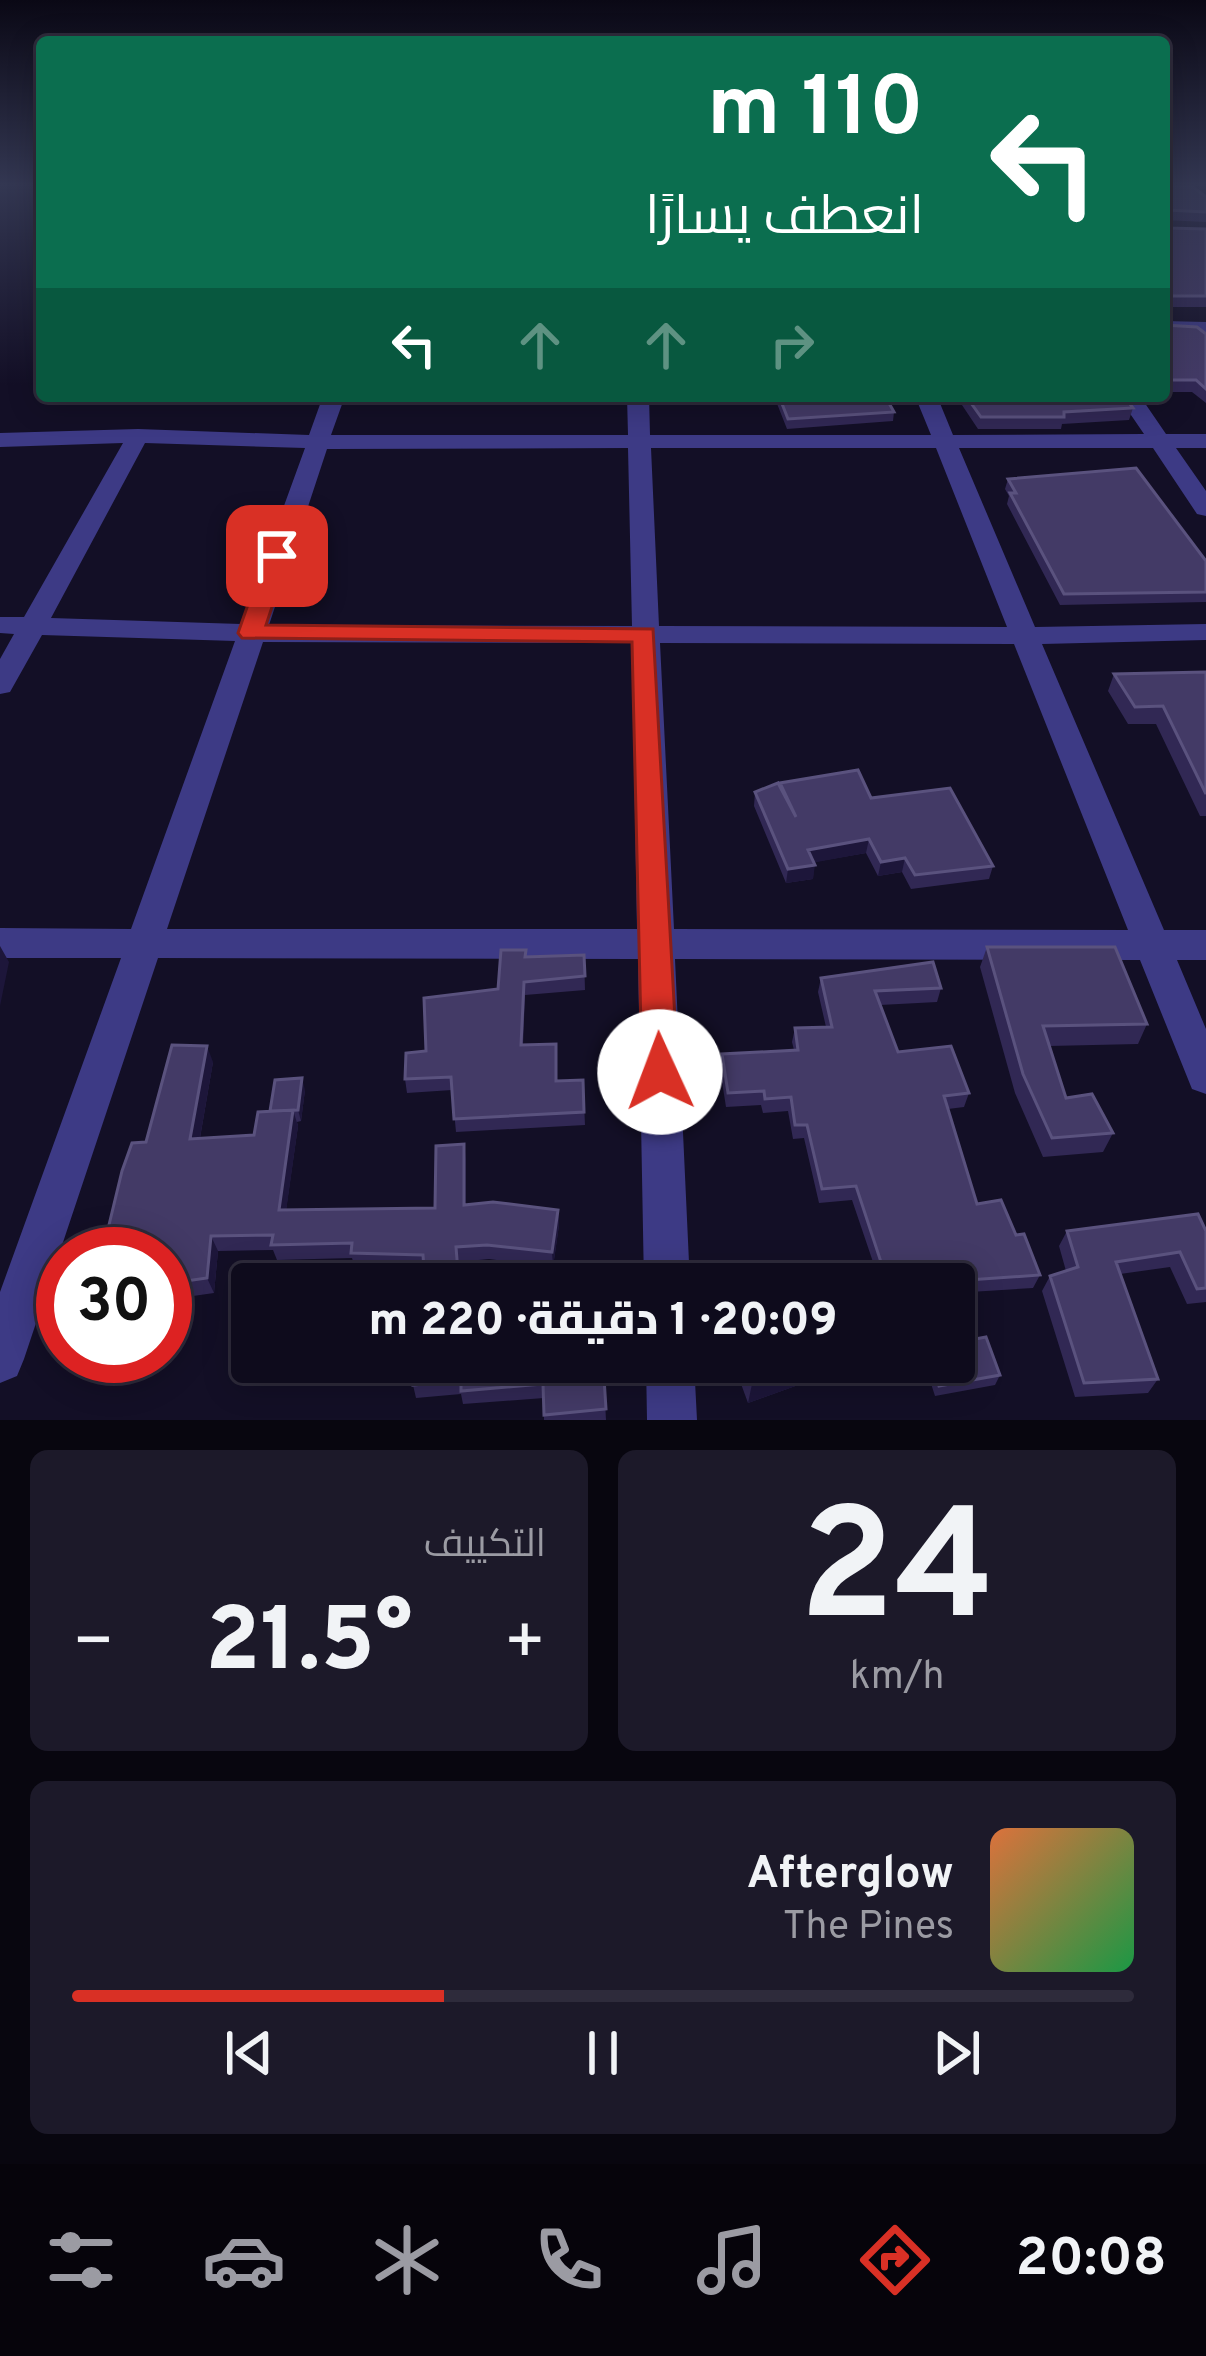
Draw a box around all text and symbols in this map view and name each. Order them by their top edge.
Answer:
text: 110 m [707,59,924,165]
icon: left [966,84,1122,240]
text: انعطف يسارًا [645,185,924,254]
icon: left [381,312,447,378]
icon: ahead [507,312,573,378]
icon: ahead [633,312,699,378]
icon: right [759,312,825,378]
pin [226,505,328,607]
icon: arrive [244,523,310,589]
position arrow [597,1009,723,1135]
speed limit sign: 30 [36,1227,192,1383]
text: 20:09 · 1 دقيقة · 220 m [369,1294,837,1351]
text: 24 [799,1477,995,1675]
text: التكييف [424,1522,546,1571]
text: 21.5° [205,1589,413,1702]
text: − [72,1604,115,1687]
text: + [503,1604,546,1687]
text: km/h [850,1654,944,1703]
text: Afterglow [747,1847,954,1904]
text: The Pines [783,1904,954,1953]
icon: previous [216,2020,282,2086]
icon: pause [570,2020,636,2086]
icon: next [924,2020,990,2086]
icon: filters [39,2218,123,2302]
icon: car [202,2218,286,2302]
icon: climate [365,2218,449,2302]
icon: phone [527,2218,611,2302]
icon: music [690,2218,774,2302]
icon: directions [853,2218,937,2302]
text: 20:08 [1016,2226,1167,2295]

